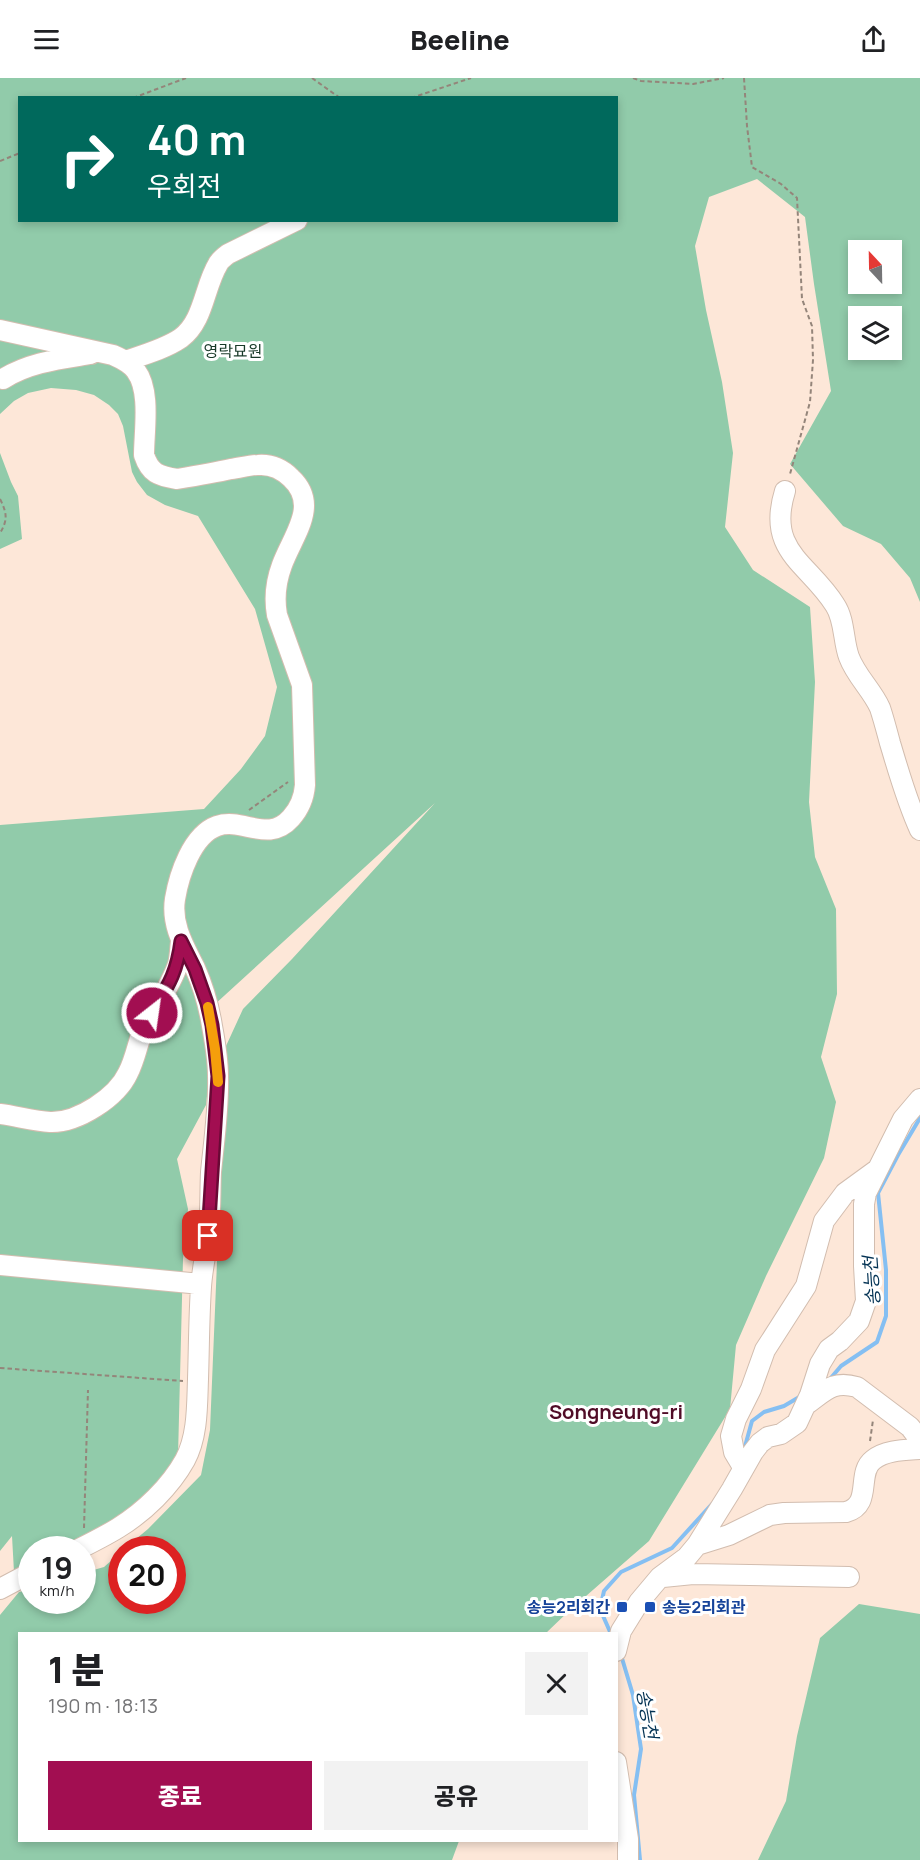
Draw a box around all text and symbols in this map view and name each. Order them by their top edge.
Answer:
text: Beeline [410,21,510,58]
icon: menu [30,23,63,56]
icon: share [857,23,890,56]
text: 40 m [147,110,246,168]
icon: right [48,120,126,198]
text: 우회전 [147,167,222,204]
north arrow [848,240,902,294]
map controls [848,240,902,360]
button: layers [848,306,902,360]
park label: 영락묘원 [204,340,262,362]
position arrow [120,981,184,1045]
pin [182,1210,233,1261]
icon: arrive [191,1219,224,1252]
water label: 송능천 [857,1253,885,1307]
district label: Songneung-ri [549,1398,683,1425]
speed limit sign: 20 [108,1536,186,1614]
text: 19 [41,1547,73,1588]
text: km/h [40,1580,74,1601]
place label: 송능2리회간 [527,1596,610,1618]
place label: 송능2리회관 [662,1596,745,1618]
marker: 송능2리회간 [615,1600,629,1614]
marker: 송능2리회관 [643,1600,657,1614]
text: 1 분 [48,1645,105,1694]
button: close [525,1652,588,1715]
water label: 송능천 [632,1687,665,1743]
text: 190 m · 18:13 [48,1692,158,1719]
button: 종료 [48,1761,312,1830]
button: 공유 [324,1761,588,1830]

